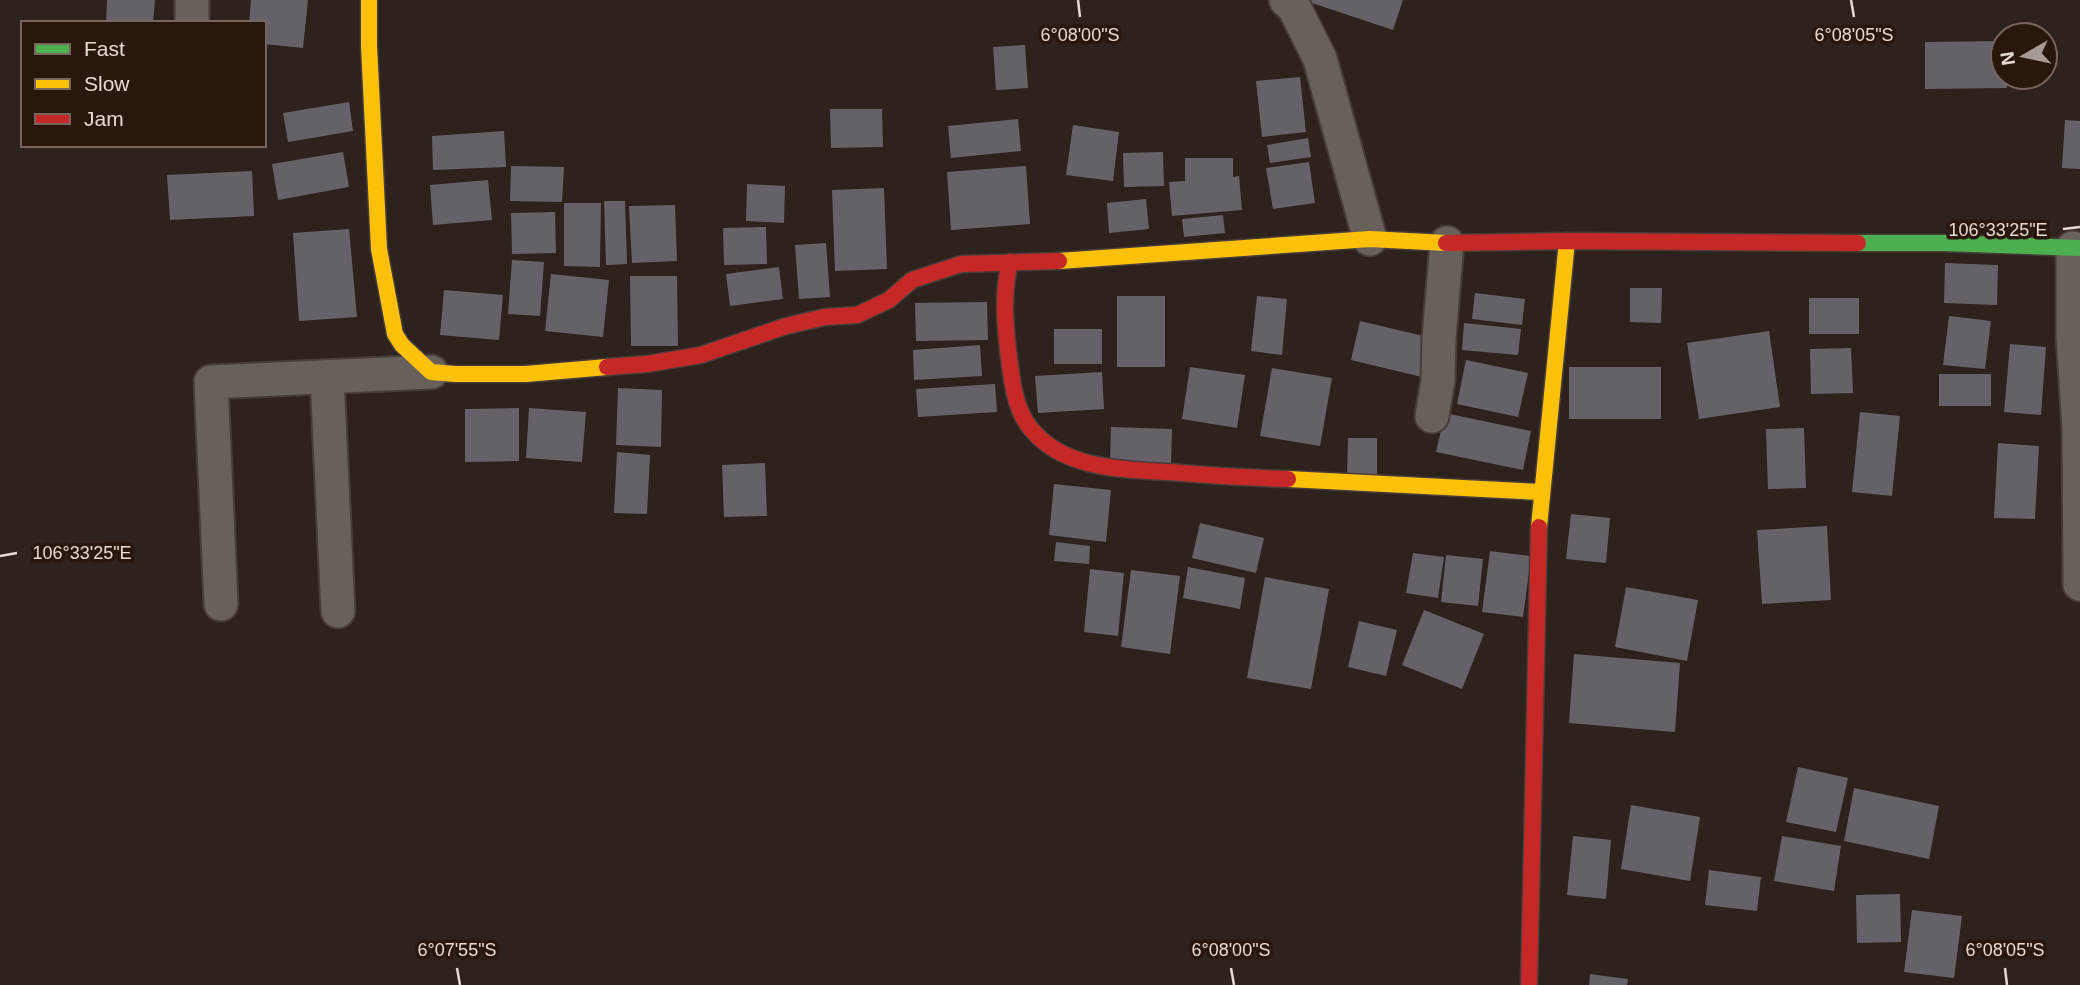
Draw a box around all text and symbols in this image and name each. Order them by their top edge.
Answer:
legend [21,21,266,147]
north arrow [1989,21,2059,91]
text: 6°08'00"S [1040,25,1120,45]
text: 6°08'05"S [1814,25,1894,45]
text: Fast [84,37,125,60]
text: N [1996,50,2019,67]
text: Slow [84,72,130,95]
text: Jam [84,107,124,130]
text: 106°33'25"E [1948,220,2048,240]
text: 106°33'25"E [32,543,132,563]
text: 6°07'55"S [417,940,497,960]
text: 6°08'00"S [1191,940,1271,960]
text: 6°08'05"S [1965,940,2045,960]

